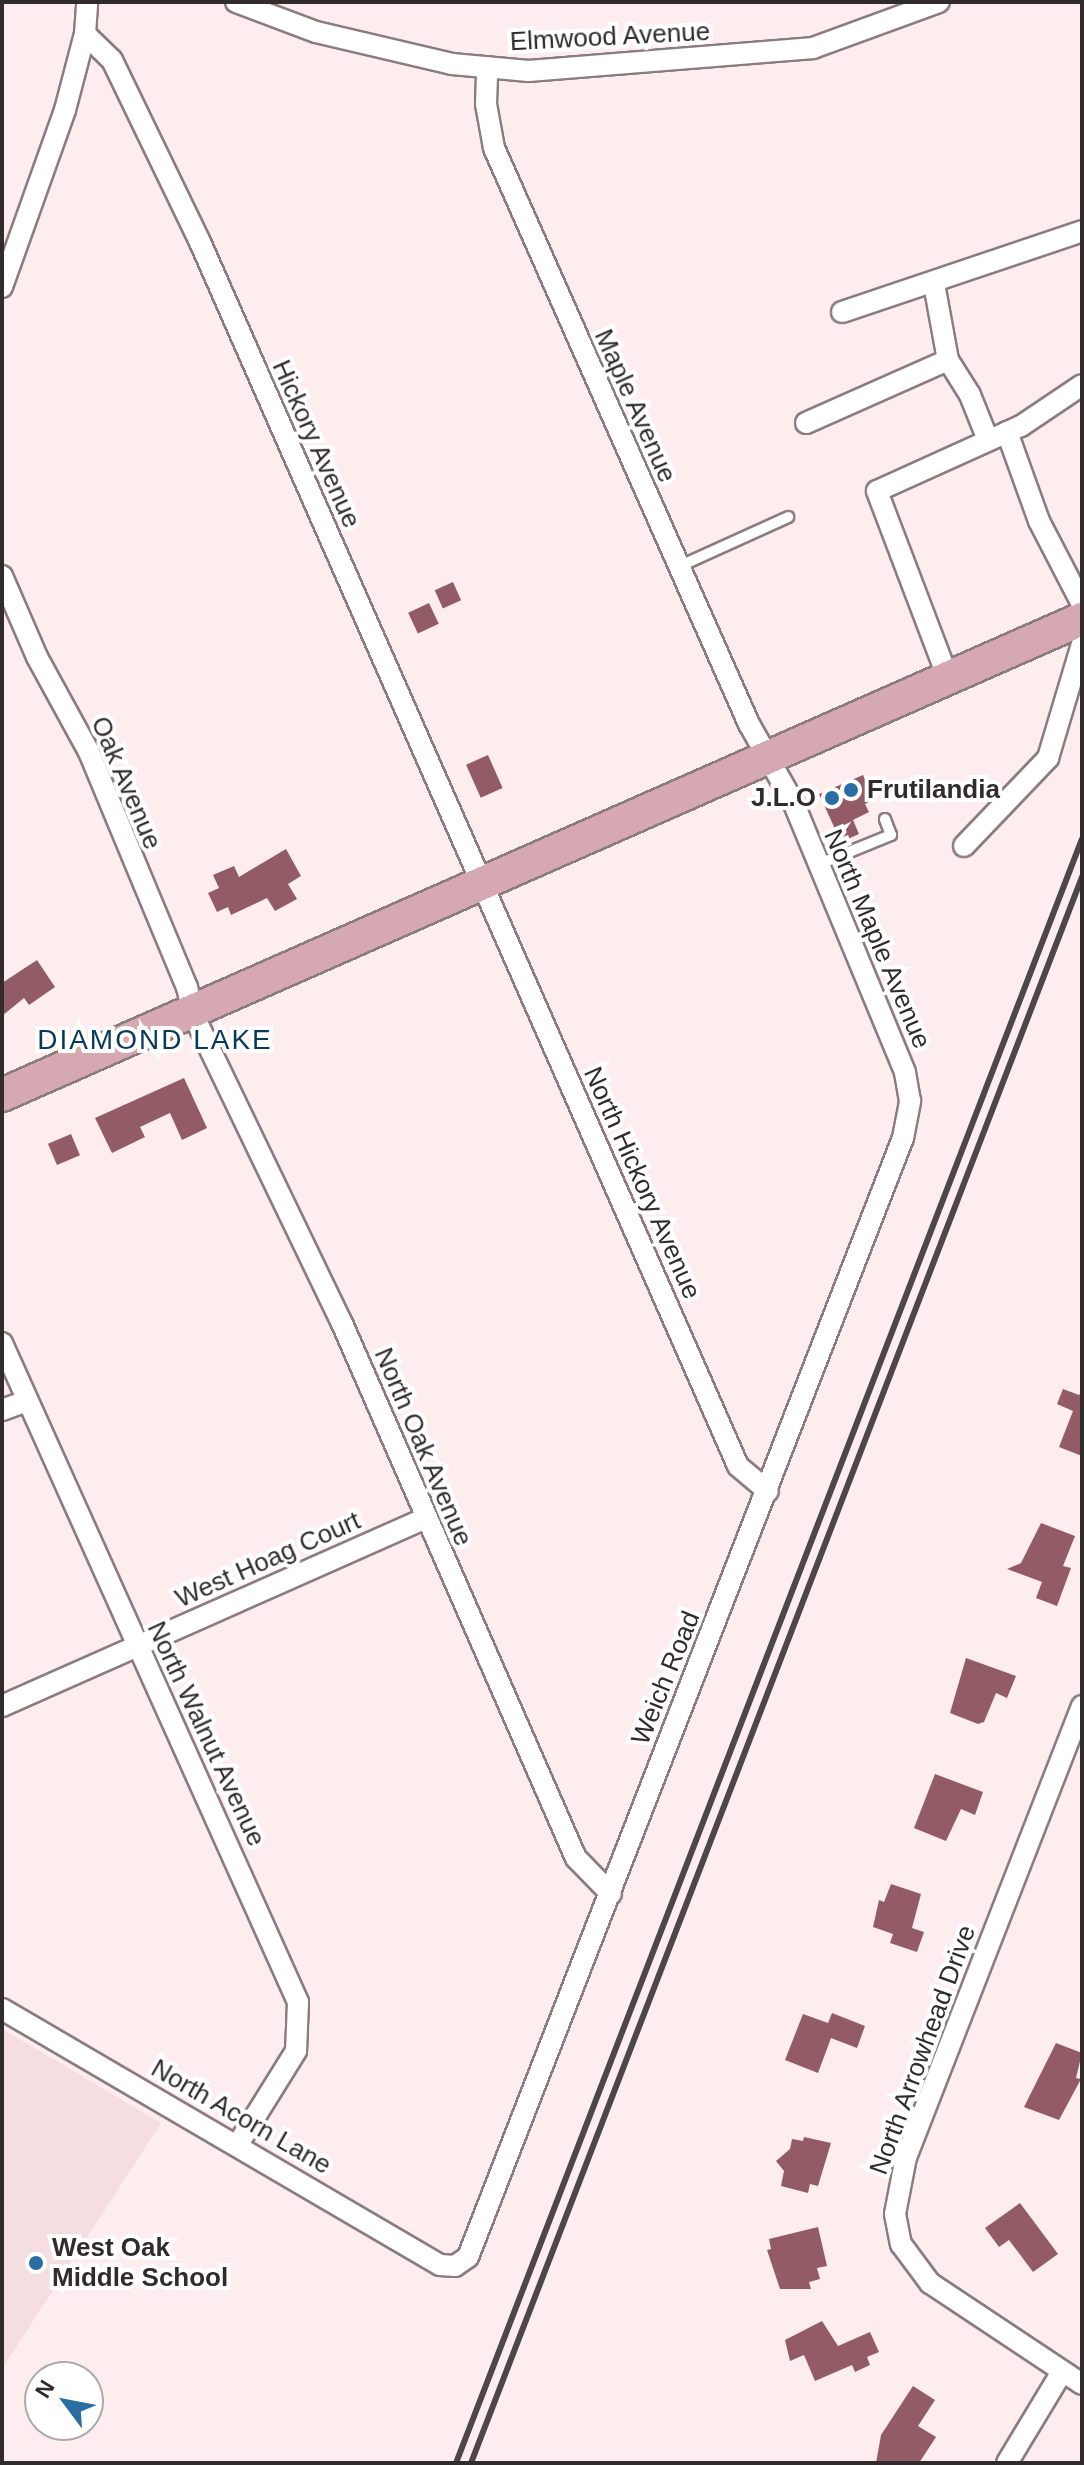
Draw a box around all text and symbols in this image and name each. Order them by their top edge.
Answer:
street label: Elmwood Avenue [508,16,712,58]
street label: Maple Avenue [587,324,683,488]
street label: Hickory Avenue [265,355,367,533]
street label: Oak Avenue [84,711,168,855]
place label: Frutilandia [867,774,1000,806]
marker: Frutilandia [842,781,860,799]
place label: J.L.O [751,782,816,814]
marker: J.L.O [823,789,841,807]
street label: North Maple Avenue [816,824,938,1054]
district label: DIAMOND LAKE [37,1023,273,1057]
street label: North Hickory Avenue [576,1061,708,1305]
street label: North Oak Avenue [367,1343,479,1551]
street label: West Hoag Court [171,1505,365,1615]
street label: Weich Road [625,1607,707,1749]
street label: North Walnut Avenue [140,1616,272,1852]
street label: North Arrowhead Drive [863,1920,983,2180]
street label: North Acorn Lane [145,2053,337,2181]
place label: West Oak Middle School [52,2232,228,2294]
marker: West Oak Middle School [27,2254,45,2272]
north arrow [24,2361,104,2441]
text: N [30,2376,60,2402]

